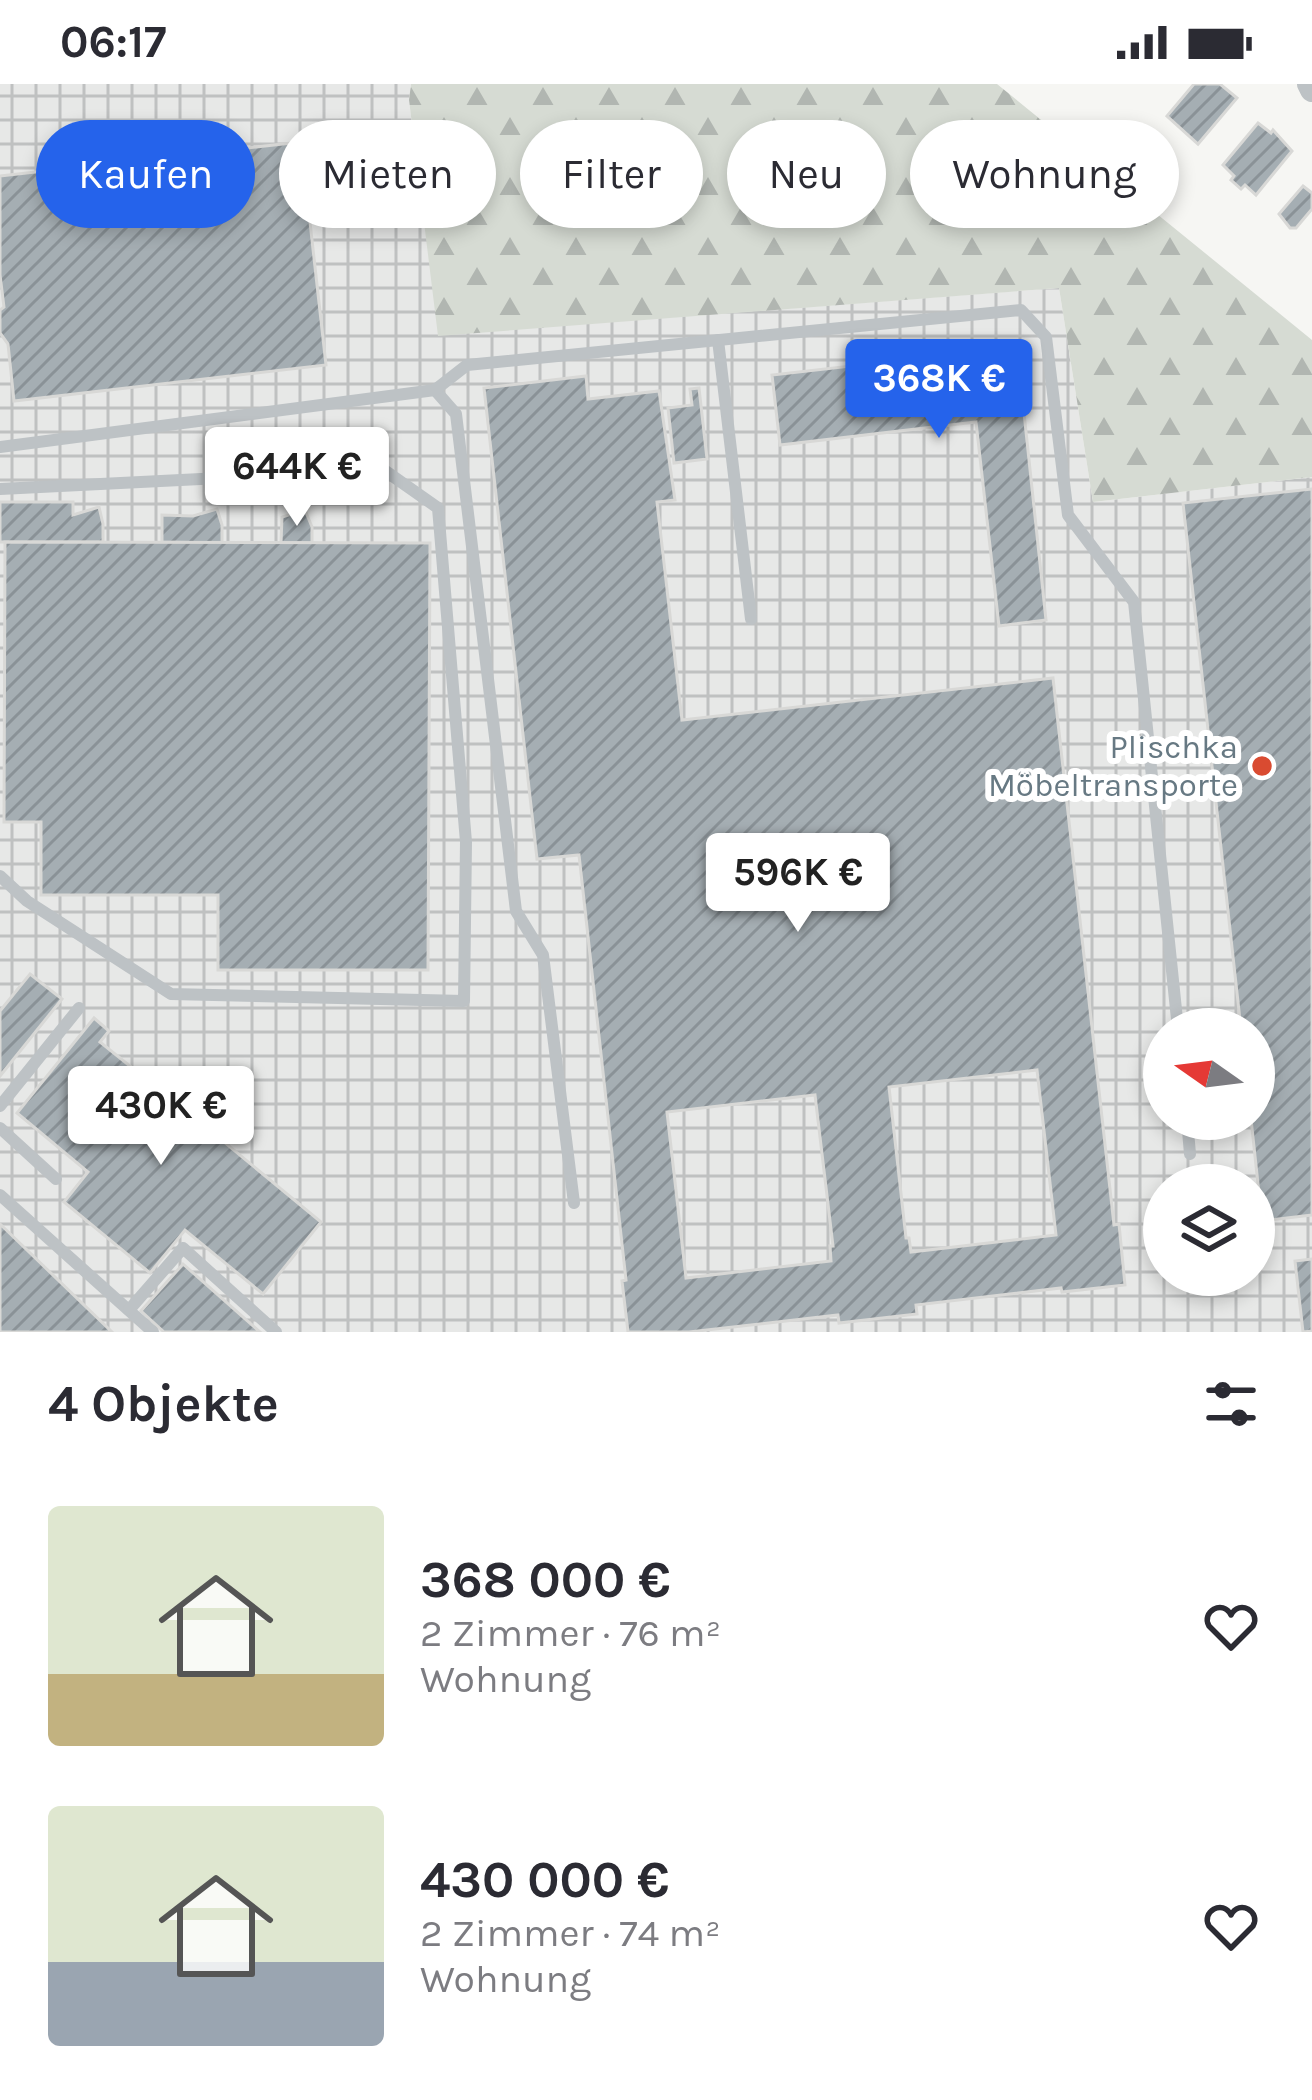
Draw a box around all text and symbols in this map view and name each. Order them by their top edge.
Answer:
text: 06:17 [60,16,166,68]
chip: Kaufen [36,120,255,228]
chip: Mieten [279,120,496,228]
chip: Filter [520,120,703,228]
chip: Neu [727,120,886,228]
chip: Wohnung [910,120,1179,228]
pin: 368K € [841,339,1037,441]
text: 368K € [872,355,1006,401]
pin: 644K € [199,427,395,529]
text: 644K € [232,443,362,489]
place label: Plischka Möbeltransporte [988,728,1238,804]
marker: Plischka Möbeltransporte [1249,753,1275,779]
pin: 596K € [700,833,896,935]
text: 596K € [733,849,863,895]
north arrow [1143,1008,1275,1140]
map controls [1143,1008,1275,1296]
pin: 430K € [63,1066,259,1168]
text: 430K € [95,1082,227,1128]
button: layers [1143,1164,1275,1296]
icon: filters [1198,1371,1264,1437]
text: 4 Objekte [48,1374,279,1434]
text: 368 000 € [420,1550,671,1610]
icon: home [144,1554,288,1698]
icon: heart [1198,1593,1264,1659]
text: 2 Zimmer · 76 m² [420,1610,721,1656]
text: Wohnung [420,1656,591,1702]
text: 430 000 € [420,1850,669,1910]
icon: home [144,1854,288,1998]
icon: heart [1198,1893,1264,1959]
text: 2 Zimmer · 74 m² [420,1910,721,1956]
text: Wohnung [420,1956,591,2002]

